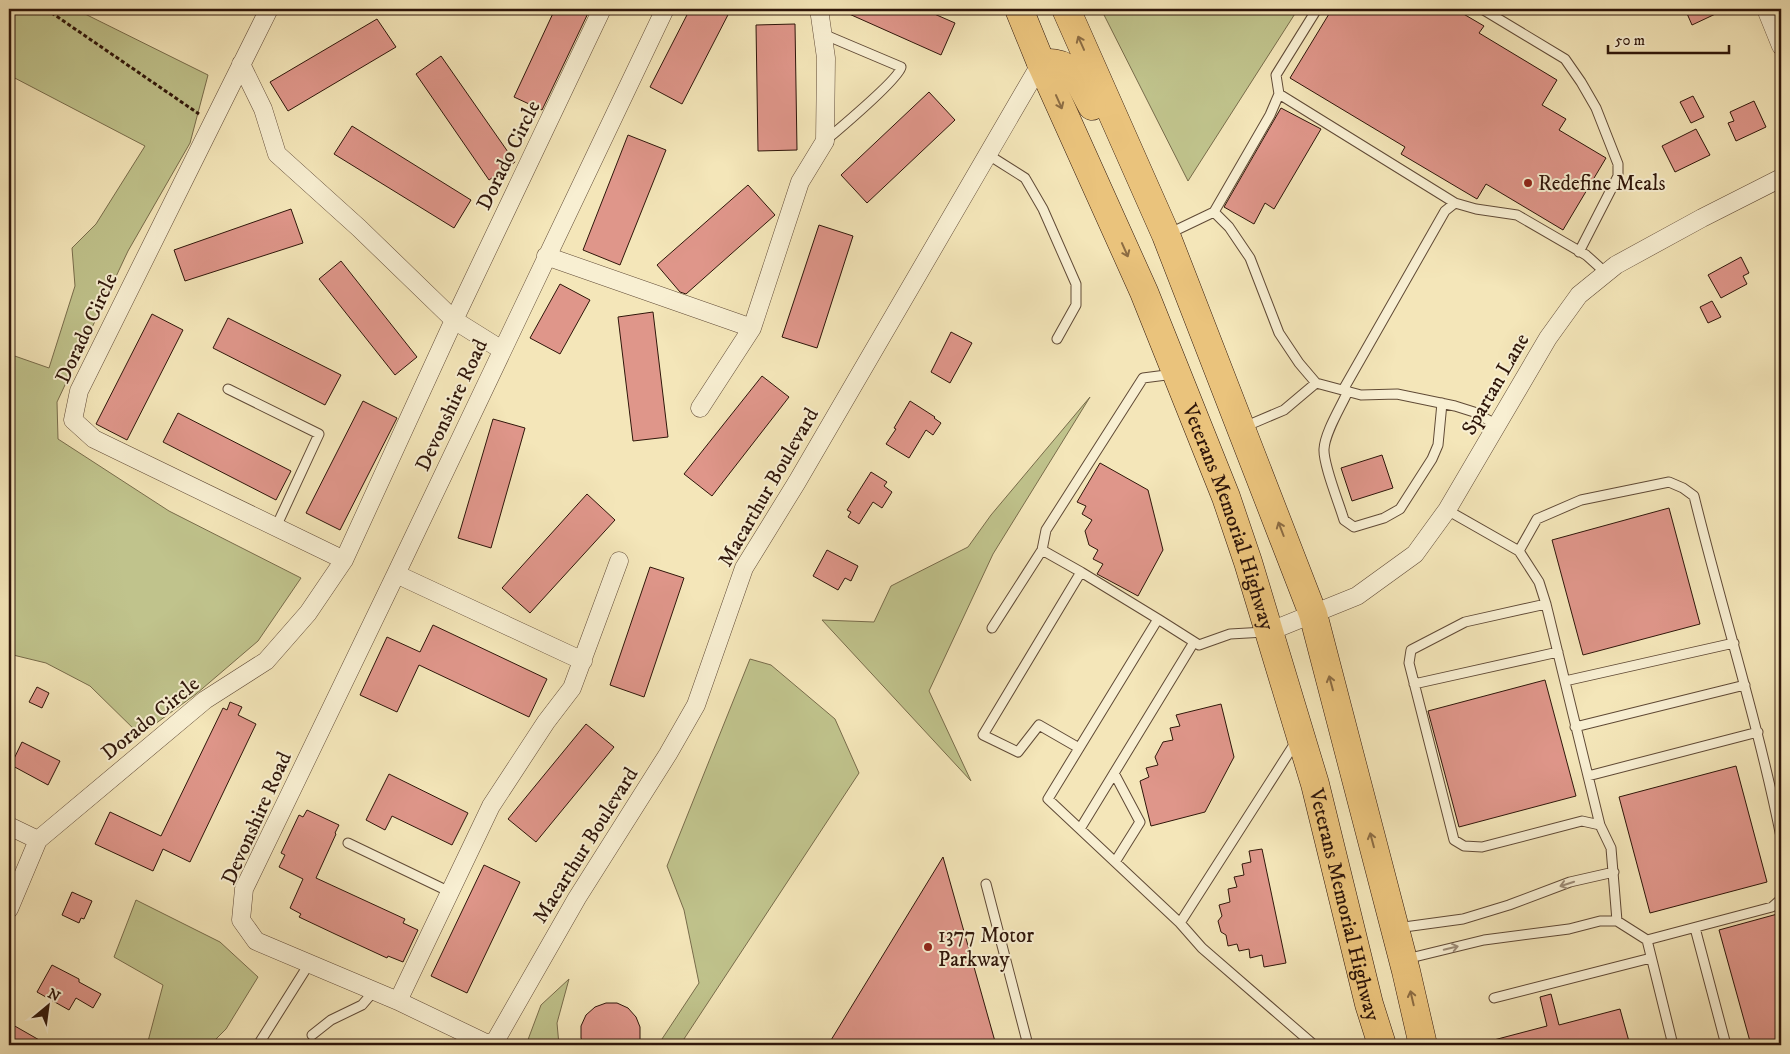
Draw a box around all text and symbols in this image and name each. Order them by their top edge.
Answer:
scale bar [1608,22,1729,54]
text: 50 m [1615,31,1645,50]
one-way arrow [1076,36,1086,51]
one-way arrow [1054,94,1064,109]
street label: Dorado Circle [471,96,547,214]
place label: Redefine Meals [1538,171,1666,197]
marker: Redefine Meals [1522,177,1534,189]
one-way arrow [1121,242,1131,257]
street label: Dorado Circle [50,269,124,388]
street label: Spartan Lane [1456,329,1536,440]
street label: Devonshire Road [410,335,494,476]
street label: Veterans Memorial Highway [1176,399,1280,634]
street label: Macarthur Boulevard [713,403,825,571]
one-way arrow [1275,522,1285,537]
street label: Dorado Circle [96,671,205,766]
one-way arrow [1326,675,1335,691]
street label: Devonshire Road [216,748,298,889]
street label: Macarthur Boulevard [527,762,645,928]
street label: Veterans Memorial Highway [1302,785,1386,1025]
one-way arrow [1367,833,1376,849]
one-way arrow [1559,880,1575,889]
place label: 1377 Motor Parkway [938,923,1034,973]
marker: 1377 Motor Parkway [922,941,934,953]
one-way arrow [1442,943,1458,952]
north arrow [22,982,72,1032]
text: N [44,985,64,1006]
one-way arrow [1407,990,1416,1006]

